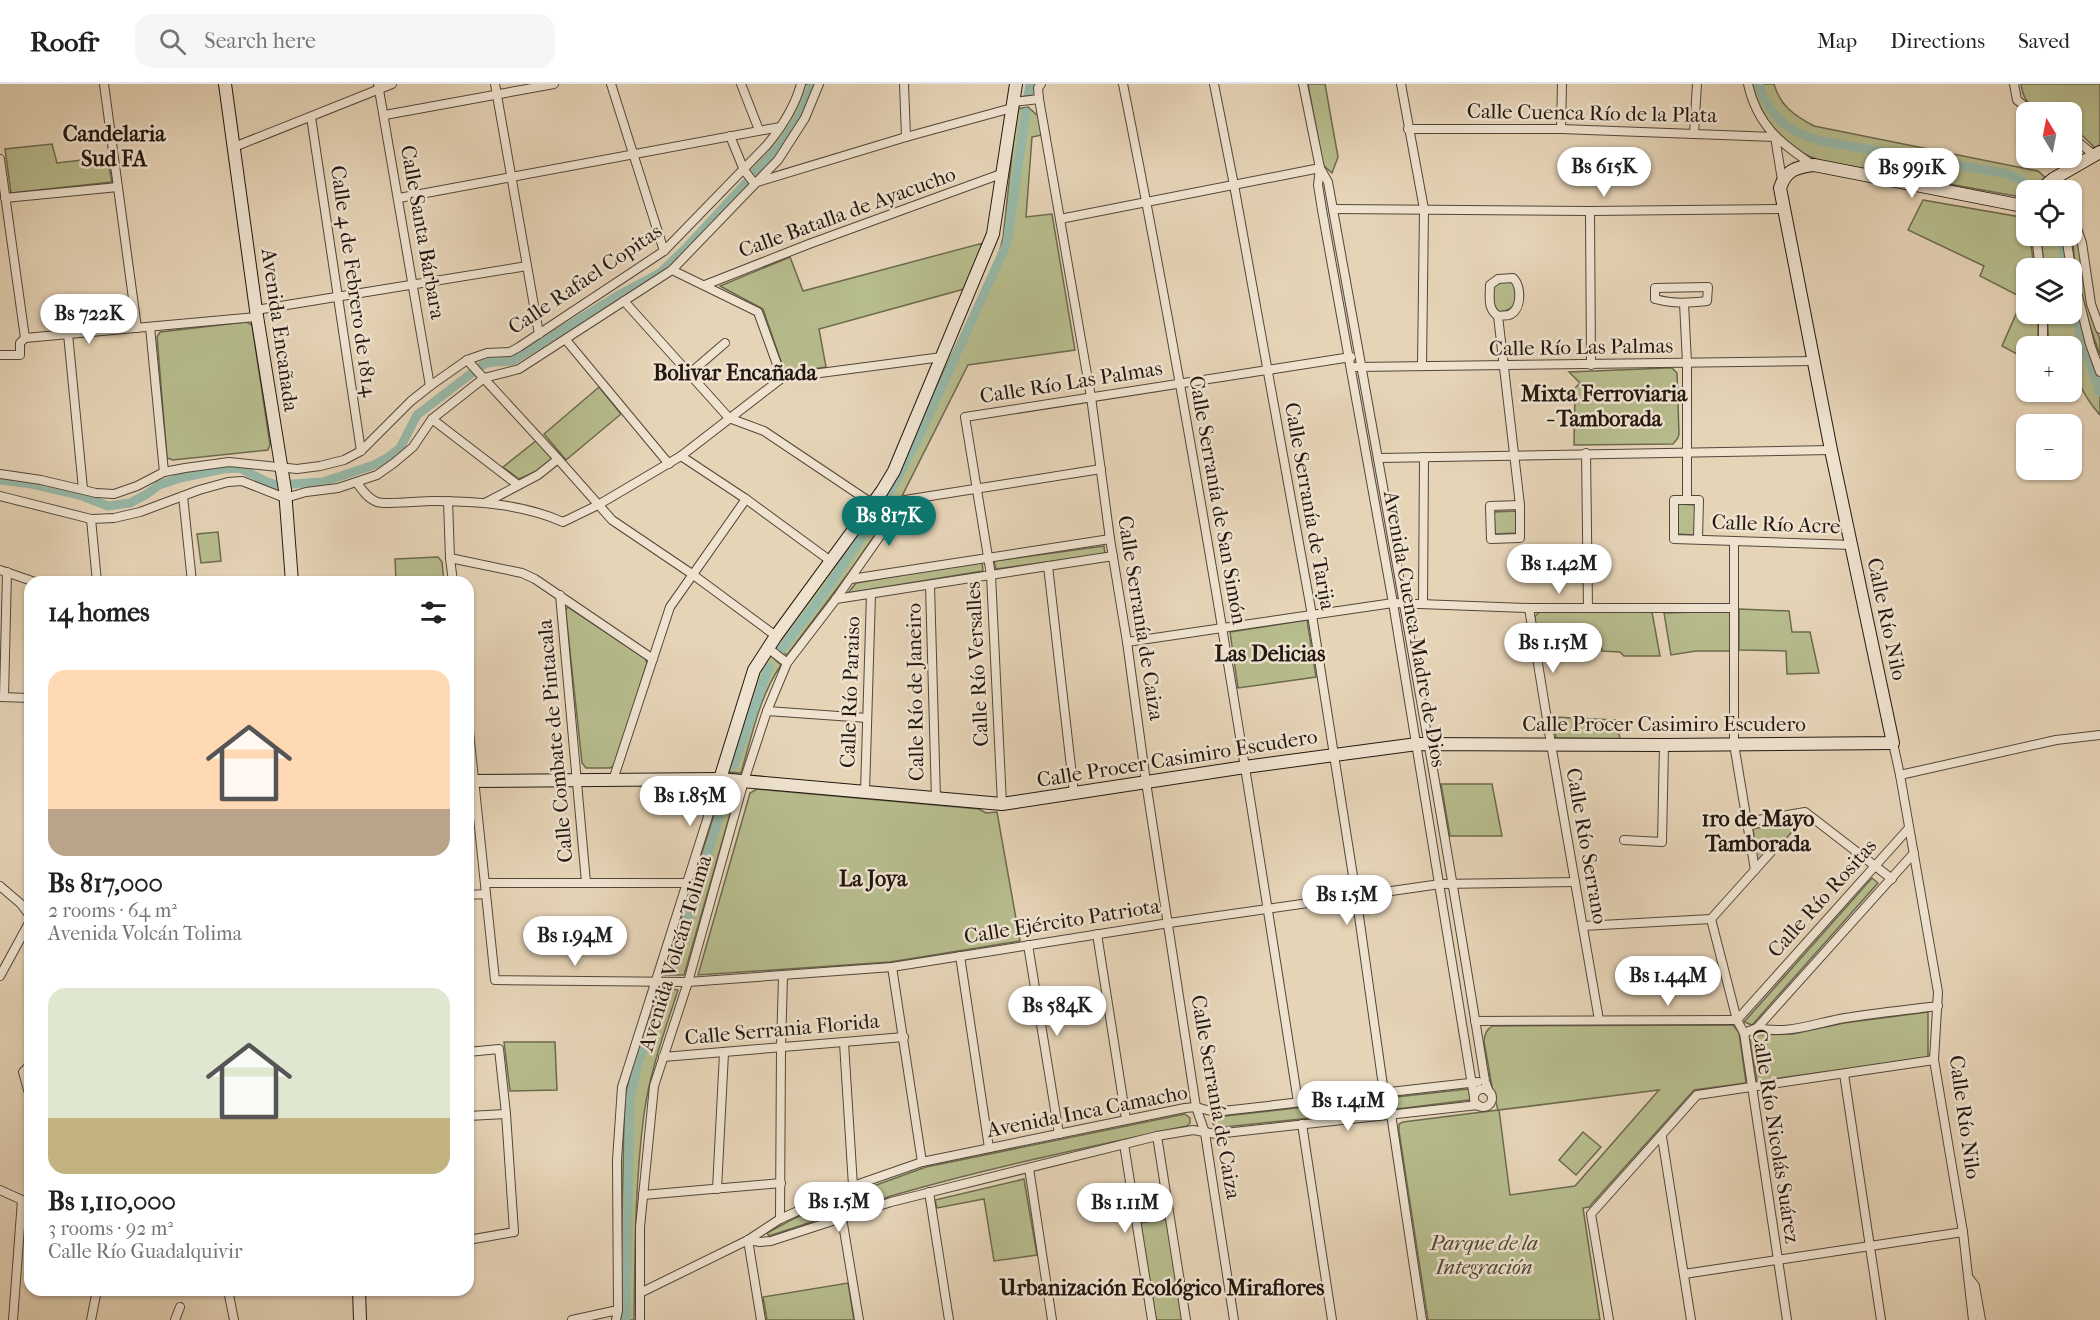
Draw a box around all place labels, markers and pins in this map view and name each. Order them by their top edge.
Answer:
pin: Bs 615K [1549,147,1659,198]
pin: Bs 991K [1857,148,1967,199]
pin: Bs 722K [34,294,144,345]
pin: Bs 817K [834,496,944,547]
pin: Bs 1.42M [1497,544,1621,595]
pin: Bs 1.15M [1491,623,1615,674]
pin: Bs 1.85M [628,776,752,827]
pin: Bs 1.5M [1292,875,1402,926]
pin: Bs 1.94M [513,916,637,967]
pin: Bs 1.44M [1606,956,1730,1007]
pin: Bs 584K [1002,986,1112,1037]
pin: Bs 1.41M [1286,1081,1410,1132]
pin: Bs 1.5M [784,1182,894,1233]
pin: Bs 1.11M [1063,1183,1187,1234]

